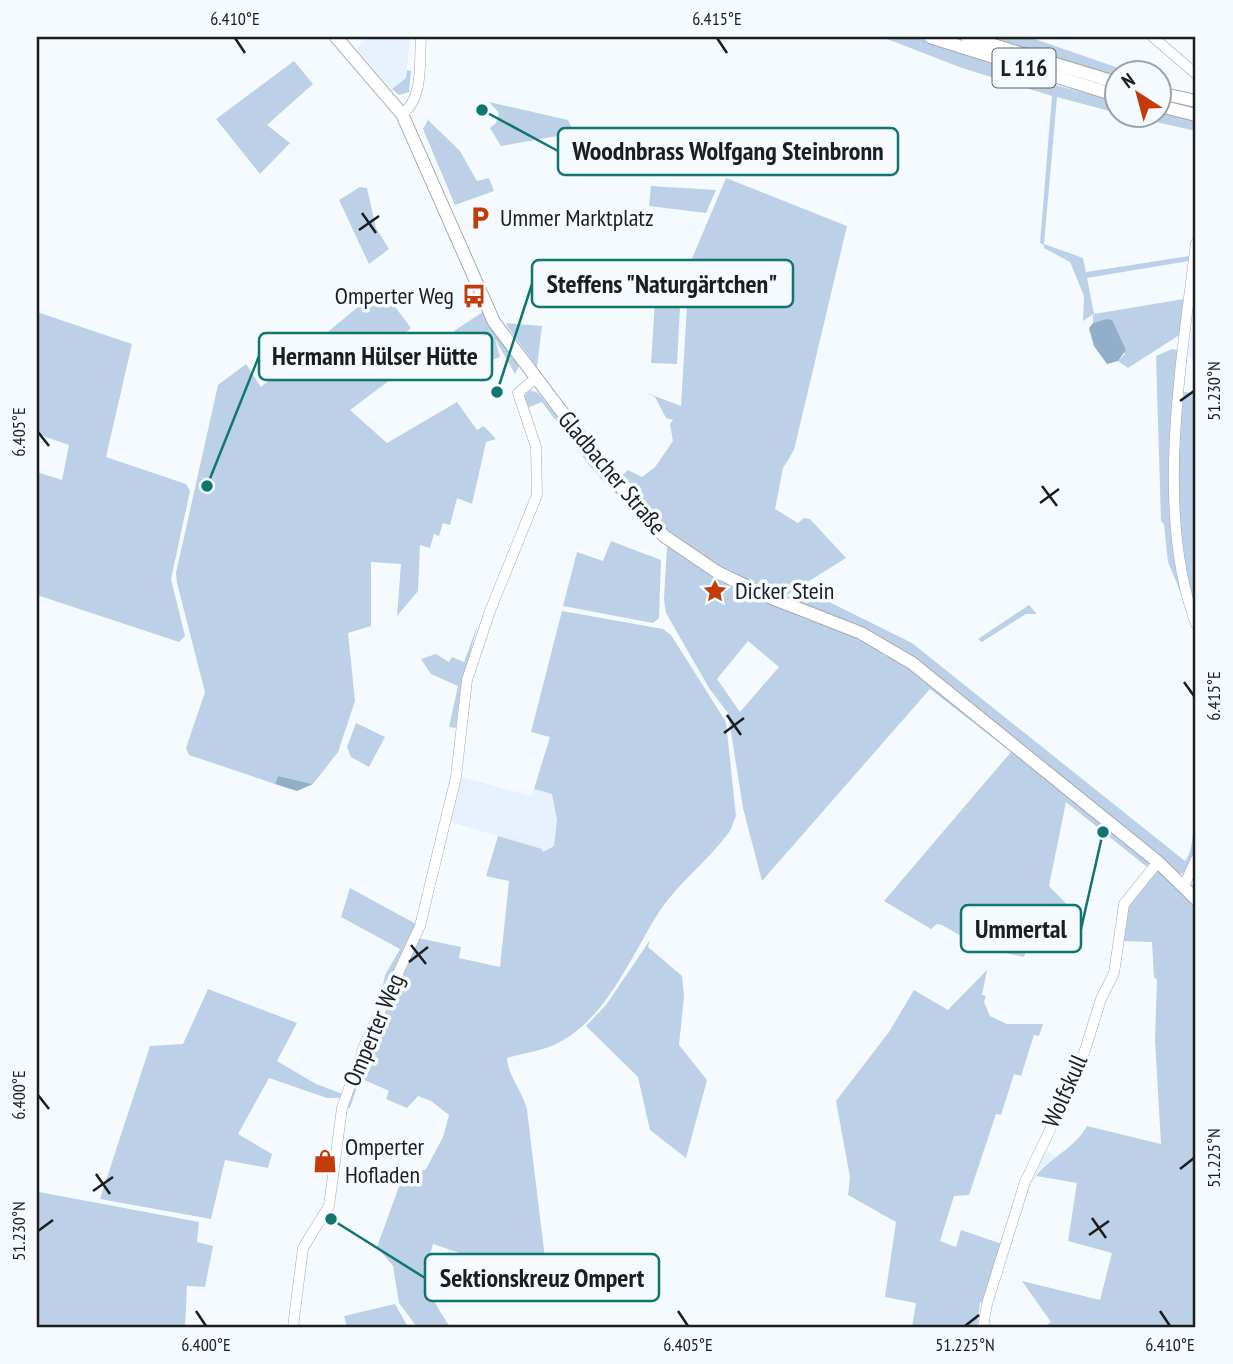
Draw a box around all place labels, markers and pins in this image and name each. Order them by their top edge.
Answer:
callout: Woodnbrass Wolfgang Steinbronn [558,128,898,175]
place label: Ummer Marktplatz [500,202,654,233]
parking icon: Ummer Marktplatz [466,204,494,232]
callout: Steffens "Naturgärtchen" [532,260,793,307]
place label: Omperter Weg [335,280,454,311]
bus stop icon: Omperter Weg [460,282,488,310]
callout: Hermann Hülser Hütte [259,333,492,380]
place label: Dicker Stein [735,575,834,606]
place icon: Dicker Stein [701,577,729,605]
callout: Ummertal [961,905,1081,952]
place label: Omperter Hofladen [345,1131,425,1190]
shop icon: Omperter Hofladen [311,1147,339,1175]
callout: Sektionskreuz Ompert [425,1254,659,1301]

